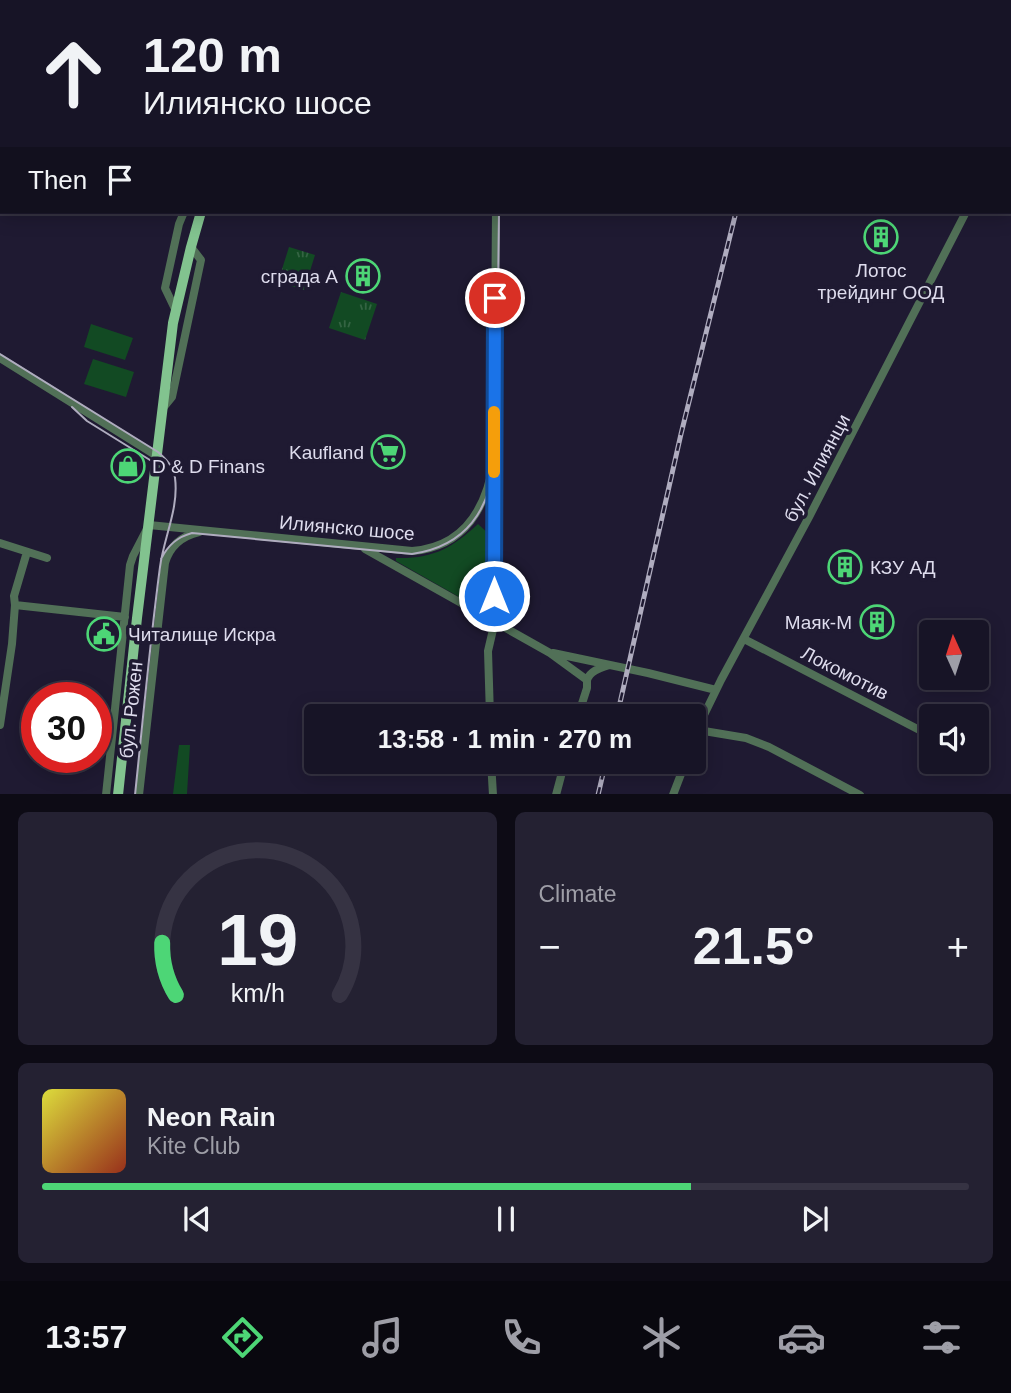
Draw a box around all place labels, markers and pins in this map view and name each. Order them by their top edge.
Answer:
building icon: Лотос трейдинг ООД [862,218,900,256]
building icon: сграда А [344,257,382,295]
place label: Лотос трейдинг ООД [818,260,945,303]
place label: сграда А [261,266,338,287]
pin [465,268,525,328]
supermarket icon: Kaufland [369,433,407,471]
place label: Kaufland [289,442,364,463]
shop icon: D & D Finans [109,447,147,485]
place label: D & D Finans [152,456,265,477]
building icon: КЗУ АД [826,548,864,586]
place label: КЗУ АД [870,557,936,578]
building icon: Маяк-М [858,603,896,641]
place label: Маяк-М [785,612,852,633]
public building icon: Читалище Искра [85,615,123,653]
place label: Читалище Искра [128,624,276,645]

